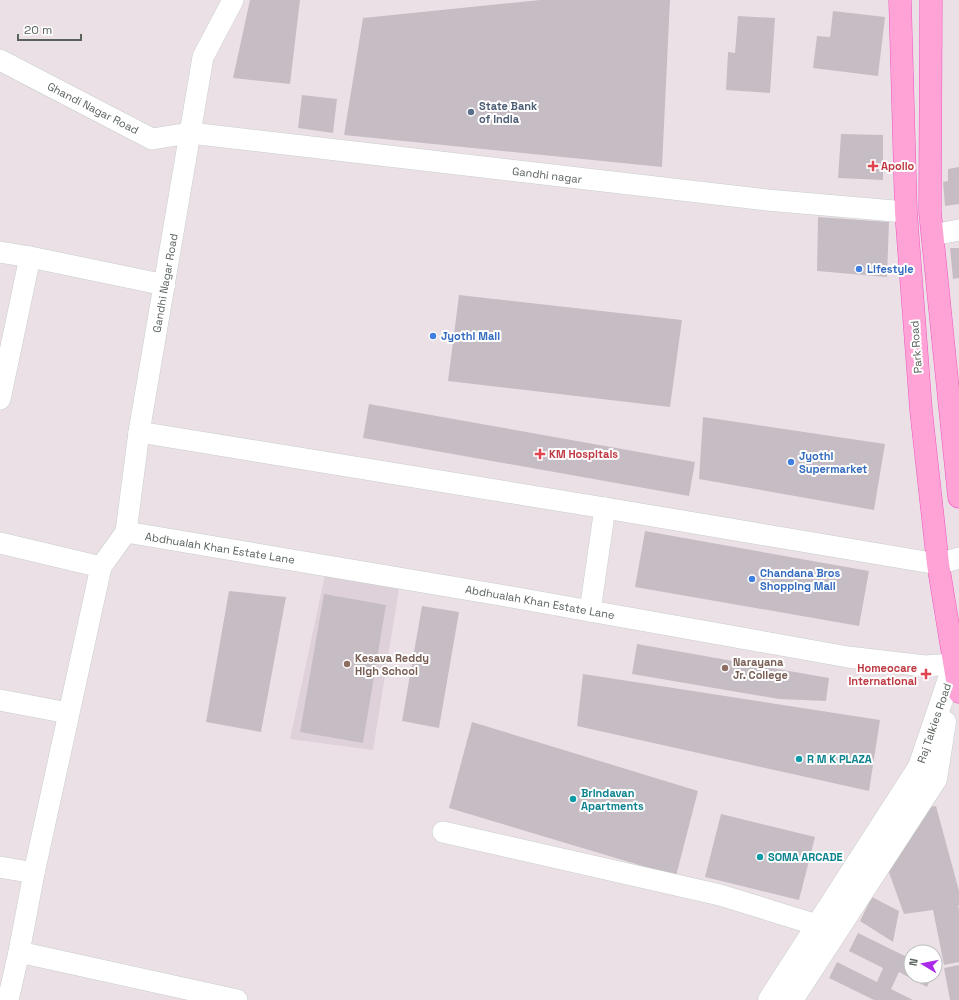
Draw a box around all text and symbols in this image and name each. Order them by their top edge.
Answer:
scale bar [18,16,81,42]
text: 20 m [24,22,52,38]
street label: Ghandi Nagar Road [45,79,141,137]
place label: State Bank of India [479,99,538,126]
marker: State Bank of India [466,107,476,117]
place label: Apollo [881,159,915,173]
marker: Apollo [868,161,878,171]
street label: Gandhi nagar [511,164,583,186]
street label: Gandhi Nagar Road [149,232,181,334]
place label: Lifestyle [867,262,914,276]
marker: Lifestyle [854,264,864,274]
street label: Park Road [907,320,925,374]
place label: Jyothi Mall [441,329,500,343]
marker: Jyothi Mall [428,331,438,341]
place label: KM Hospitals [549,447,618,461]
marker: KM Hospitals [534,448,546,460]
place label: Jyothi Supermarket [799,449,867,476]
marker: Jyothi Supermarket [786,457,796,467]
street label: Abdhualah Khan Estate Lane [144,529,296,567]
place label: Chandana Bros Shopping Mall [760,566,840,593]
marker: Chandana Bros Shopping Mall [747,574,757,584]
street label: Abdhualah Khan Estate Lane [464,582,616,622]
place label: Kesava Reddy High School [355,651,429,678]
place label: Narayana Jr. College [733,655,788,682]
marker: Kesava Reddy High School [342,659,352,669]
place label: Homeocare International [848,661,917,688]
marker: Narayana Jr. College [720,663,730,673]
marker: Homeocare International [920,668,932,680]
street label: Raj Talkies Road [914,681,954,765]
place label: R M K PLAZA [807,752,872,766]
marker: R M K PLAZA [794,754,804,764]
place label: Brindavan Apartments [581,786,644,813]
marker: Brindavan Apartments [568,794,578,804]
place label: SOMA ARCADE [768,850,843,864]
marker: SOMA ARCADE [755,852,765,862]
north arrow [903,944,943,984]
text: N [906,957,921,967]

